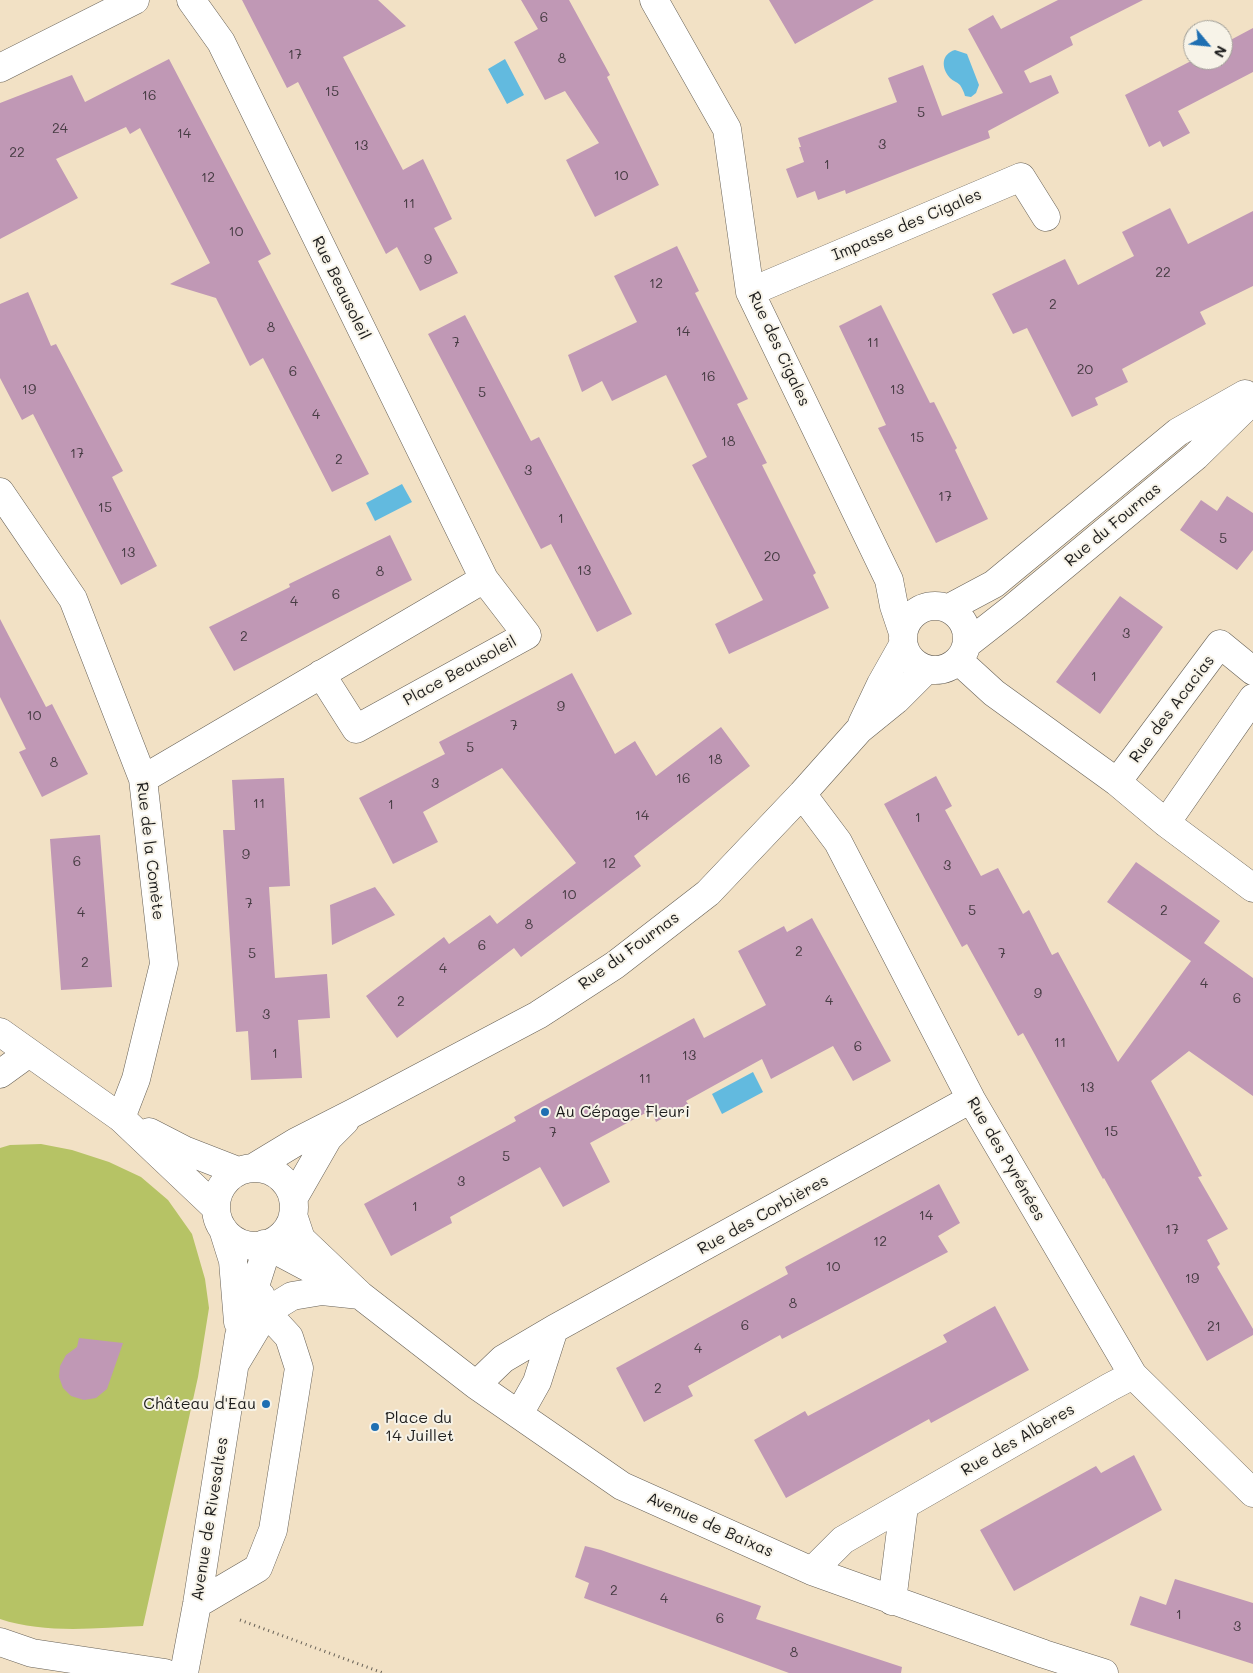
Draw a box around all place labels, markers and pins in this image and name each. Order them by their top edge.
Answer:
place label: Au Cépage Fleuri [555,1102,690,1122]
marker: Au Cépage Fleuri [539,1106,551,1118]
place label: Château d'Eau [143,1394,256,1414]
marker: Château d'Eau [260,1398,272,1410]
place label: Place du 14 Juillet [385,1408,454,1446]
marker: Place du 14 Juillet [369,1421,381,1433]

